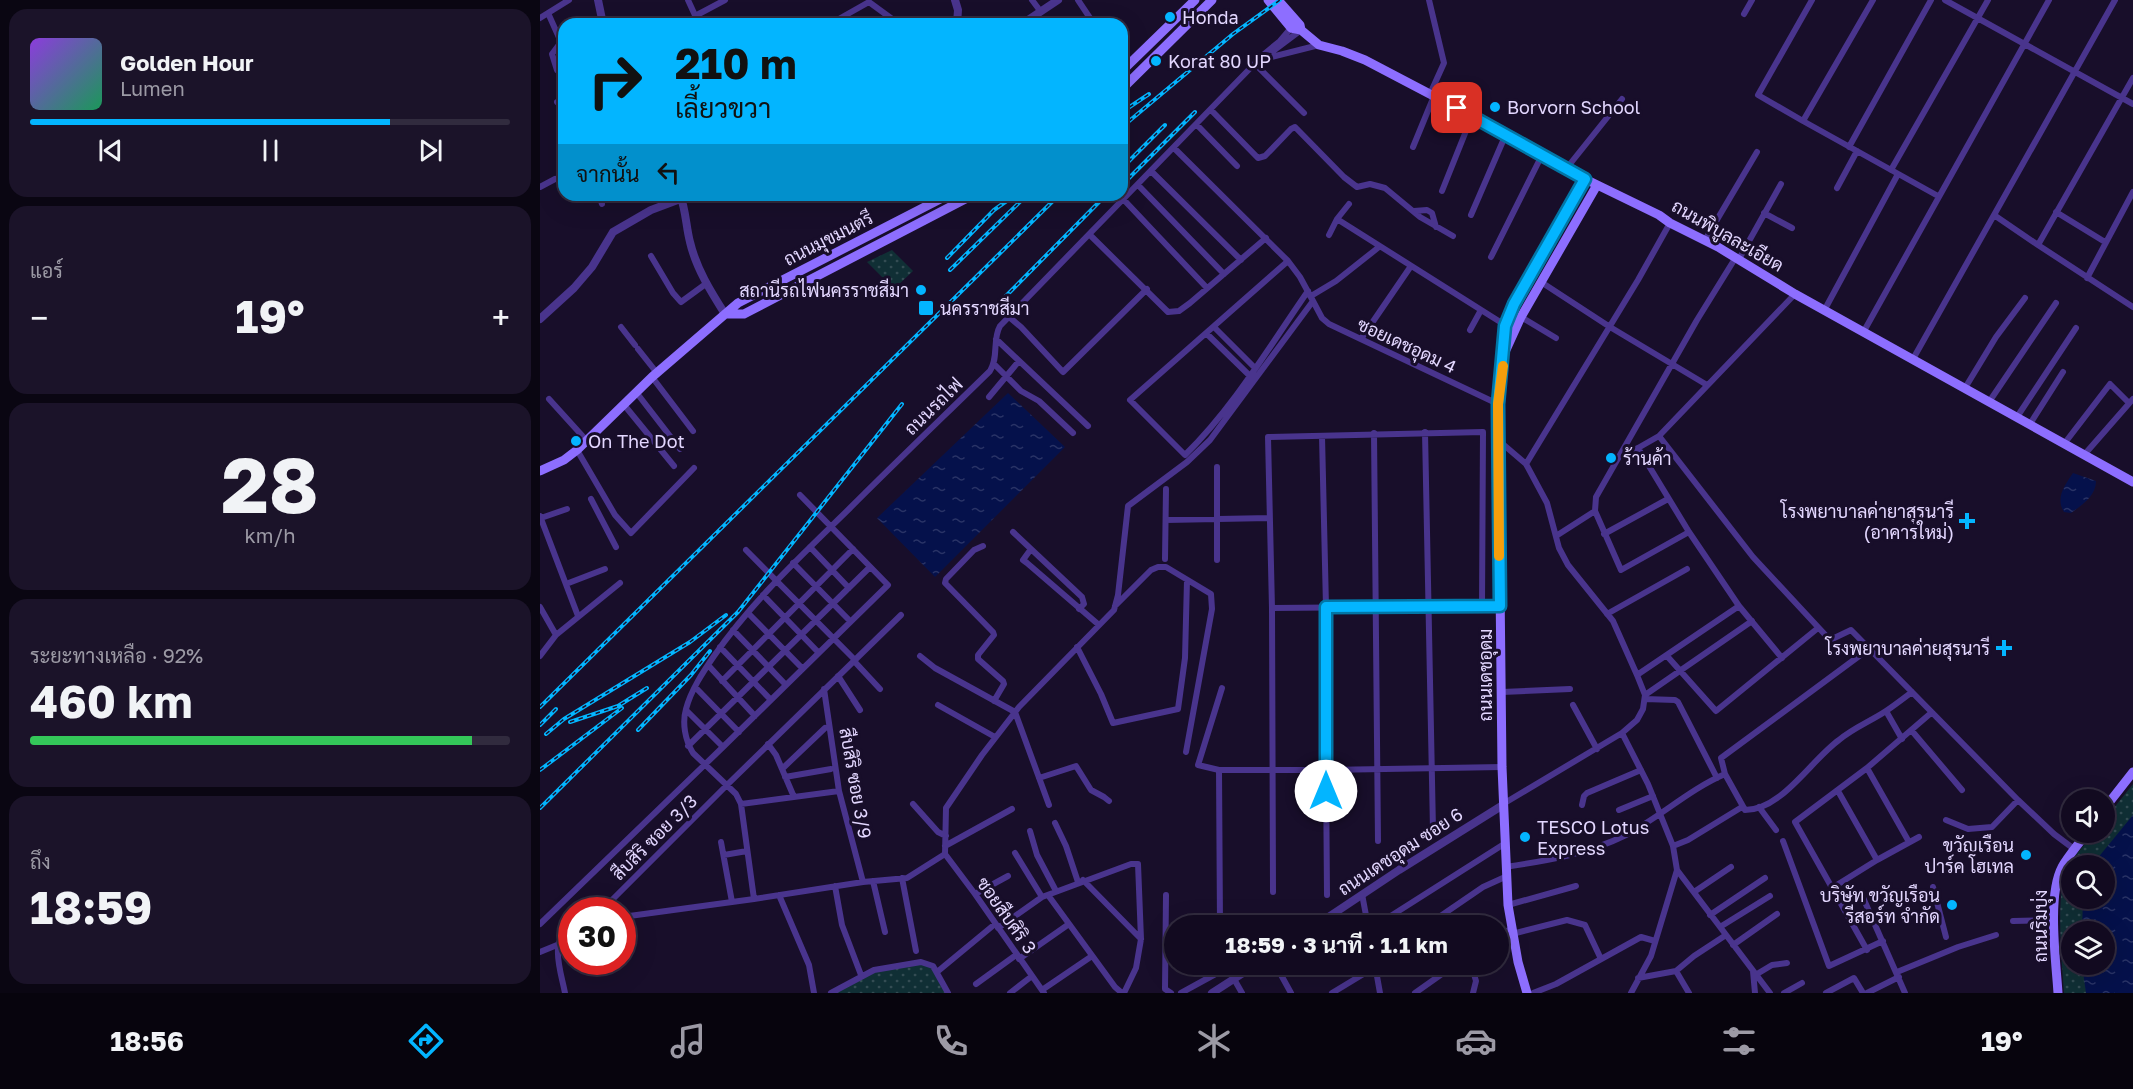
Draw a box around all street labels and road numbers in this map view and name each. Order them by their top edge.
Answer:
street label: ถนนพิบูลละเอียด [1667,193,1788,279]
street label: ถนนมุขมนตรี [779,205,877,272]
street label: ซอยเดชอุดม 4 [1353,312,1460,379]
street label: ถนนรถไฟ [899,372,967,439]
street label: ถนนเดชอุดม [1474,629,1498,721]
street label: สืบสิริ ซอย 3/9 [835,726,877,840]
street label: สืบสิริ ซอย 3/3 [607,790,701,884]
street label: ถนนเดชอุดม ซอย 6 [1333,802,1468,901]
street label: ซอยสืบศิริ 3 [973,872,1041,958]
street label: ถนนริมบุ่ง [2029,890,2053,962]

